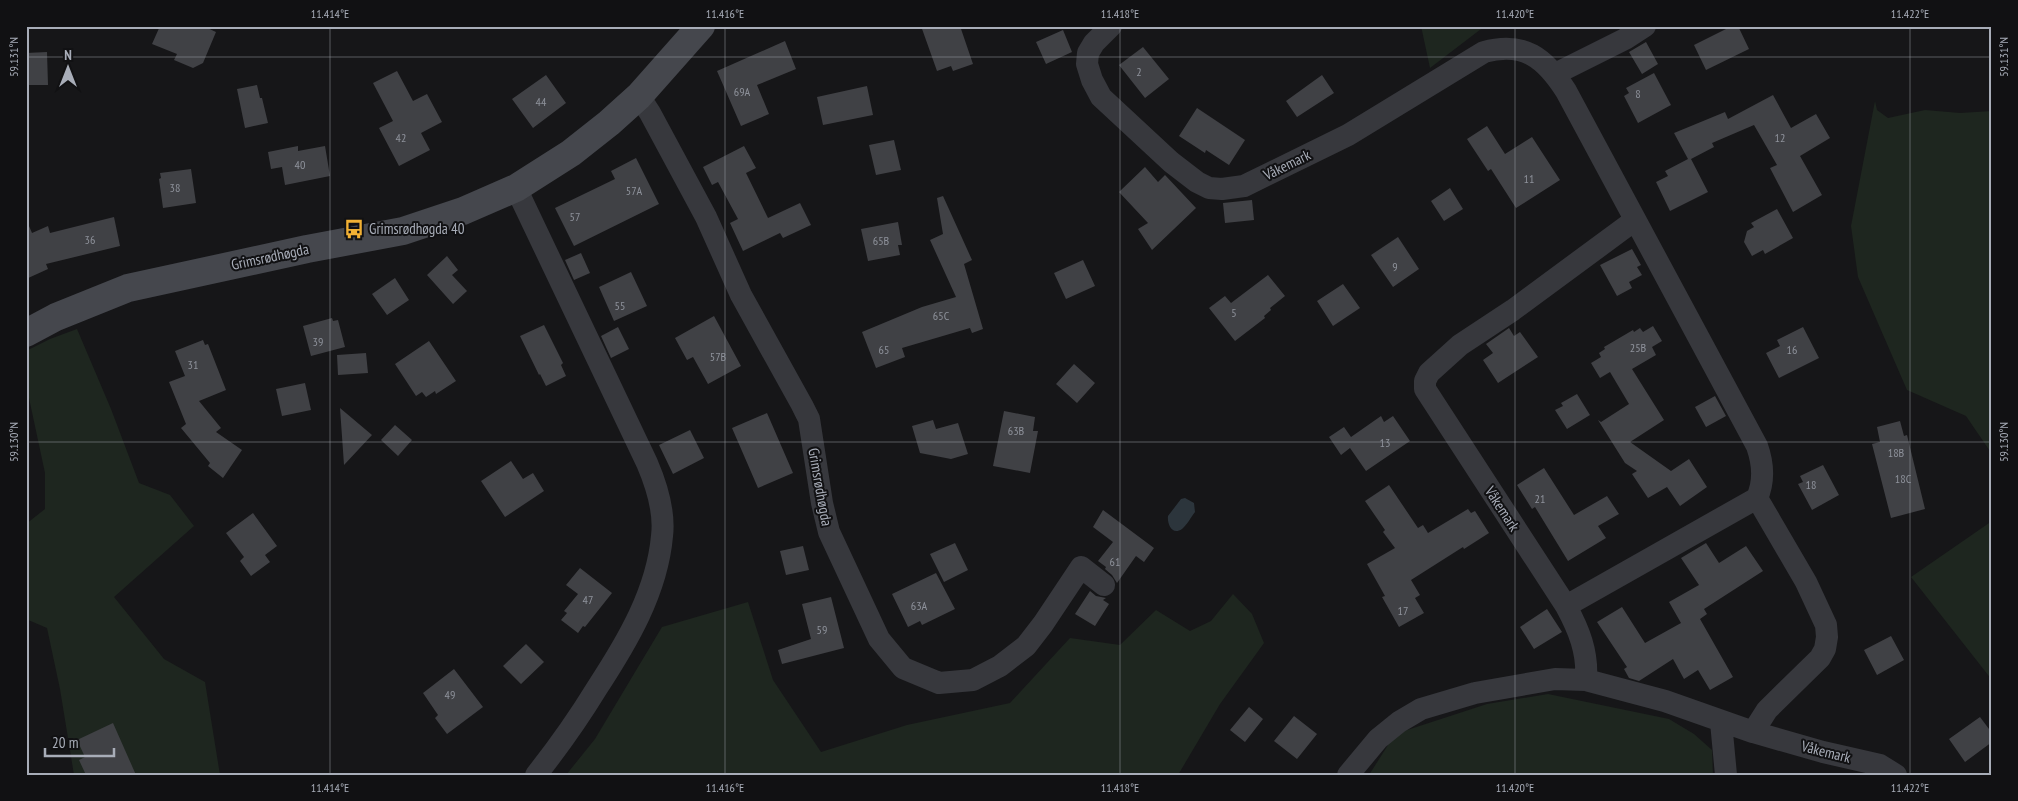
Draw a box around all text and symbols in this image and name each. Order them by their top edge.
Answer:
text: 11.414°E [311,6,349,21]
text: 11.416°E [706,6,744,21]
text: 11.418°E [1101,6,1139,21]
text: 11.420°E [1496,6,1534,21]
text: 11.422°E [1891,6,1929,21]
text: 59.131°N [6,37,21,77]
text: 59.131°N [1996,37,2011,77]
north arrow [42,42,92,92]
text: N [64,46,72,64]
house number: 2 [1136,64,1142,79]
house number: 69A [734,84,751,99]
house number: 8 [1635,86,1641,101]
house number: 44 [536,94,547,109]
house number: 42 [396,130,406,145]
house number: 12 [1775,130,1785,145]
street label: Våkemark [1259,145,1314,184]
house number: 40 [295,157,305,172]
house number: 11 [1524,171,1534,186]
house number: 38 [170,180,180,195]
house number: 57A [626,183,642,198]
house number: 57 [570,209,580,224]
bus stop icon: Grimsrødhøgda 40 [343,218,365,240]
place label: Grimsrødhøgda 40 [369,219,465,238]
house number: 36 [85,232,95,247]
house number: 65B [873,233,890,248]
street label: Grimsrødhøgda [229,239,310,274]
house number: 9 [1392,259,1398,274]
house number: 55 [615,298,625,313]
house number: 5 [1231,305,1237,320]
house number: 65C [933,308,950,323]
house number: 39 [313,334,323,349]
house number: 25B [1630,340,1647,355]
house number: 65 [879,342,889,357]
house number: 16 [1787,342,1797,357]
house number: 57B [710,349,727,364]
house number: 31 [188,357,198,372]
text: 59.130°N [6,422,21,462]
text: 59.130°N [1996,422,2011,462]
house number: 63B [1008,423,1025,438]
house number: 13 [1380,435,1390,450]
house number: 18B [1888,445,1905,460]
street label: Grimsrødhøgda [804,446,837,527]
house number: 18C [1895,471,1912,486]
house number: 18 [1806,477,1816,492]
street label: Våkemark [1480,482,1524,535]
house number: 21 [1535,491,1545,506]
house number: 61 [1110,554,1120,569]
house number: 47 [583,592,593,607]
house number: 63A [911,598,928,613]
house number: 17 [1398,603,1408,618]
house number: 59 [817,622,827,637]
house number: 49 [445,687,455,702]
scale bar [45,726,114,758]
text: 20 m [52,733,78,752]
street label: Våkemark [1799,736,1853,767]
text: 11.414°E [311,780,349,795]
text: 11.416°E [706,780,744,795]
text: 11.418°E [1101,780,1139,795]
text: 11.420°E [1496,780,1534,795]
text: 11.422°E [1891,780,1929,795]

